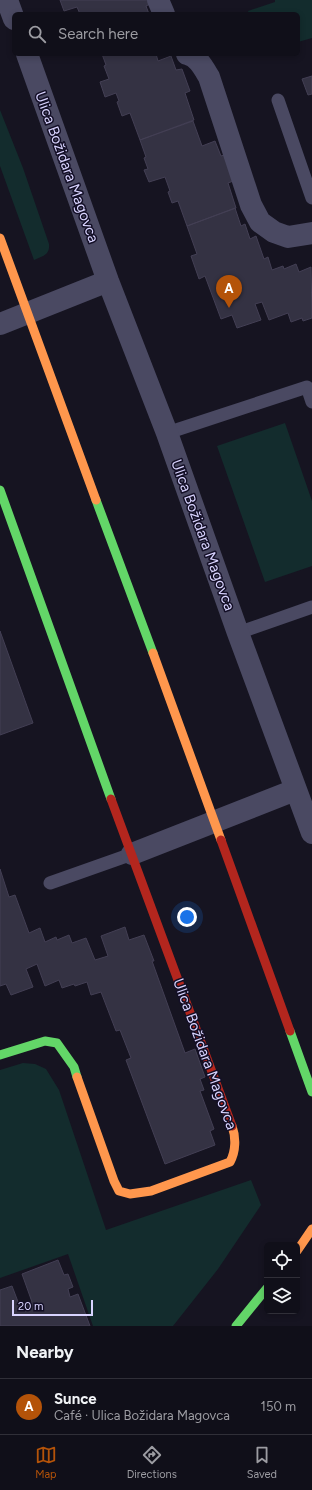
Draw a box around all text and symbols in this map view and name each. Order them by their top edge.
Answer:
search box [12,12,300,56]
icon: search [26,23,48,45]
text: Search here [58,25,138,43]
street label: Ulica Božidara Magovca [31,89,103,245]
pin: A [216,275,242,308]
street label: Ulica Božidara Magovca [167,457,239,613]
your location [177,907,197,927]
street label: Ulica Božidara Magovca [169,976,241,1132]
map controls [264,1242,300,1314]
button: locate [264,1242,300,1278]
button: layers [264,1278,300,1314]
scale bar [12,1298,93,1317]
text: 20 m [18,1300,43,1313]
text: Nearby [16,1342,74,1362]
text: Sunce [54,1390,97,1408]
text: A [24,1399,34,1414]
text: 150 m [261,1399,296,1414]
text: Café · Ulica Božidara Magovca [54,1408,230,1423]
tab: Map [35,1444,57,1481]
tab: Directions [127,1444,177,1481]
tab: Saved [247,1444,277,1481]

